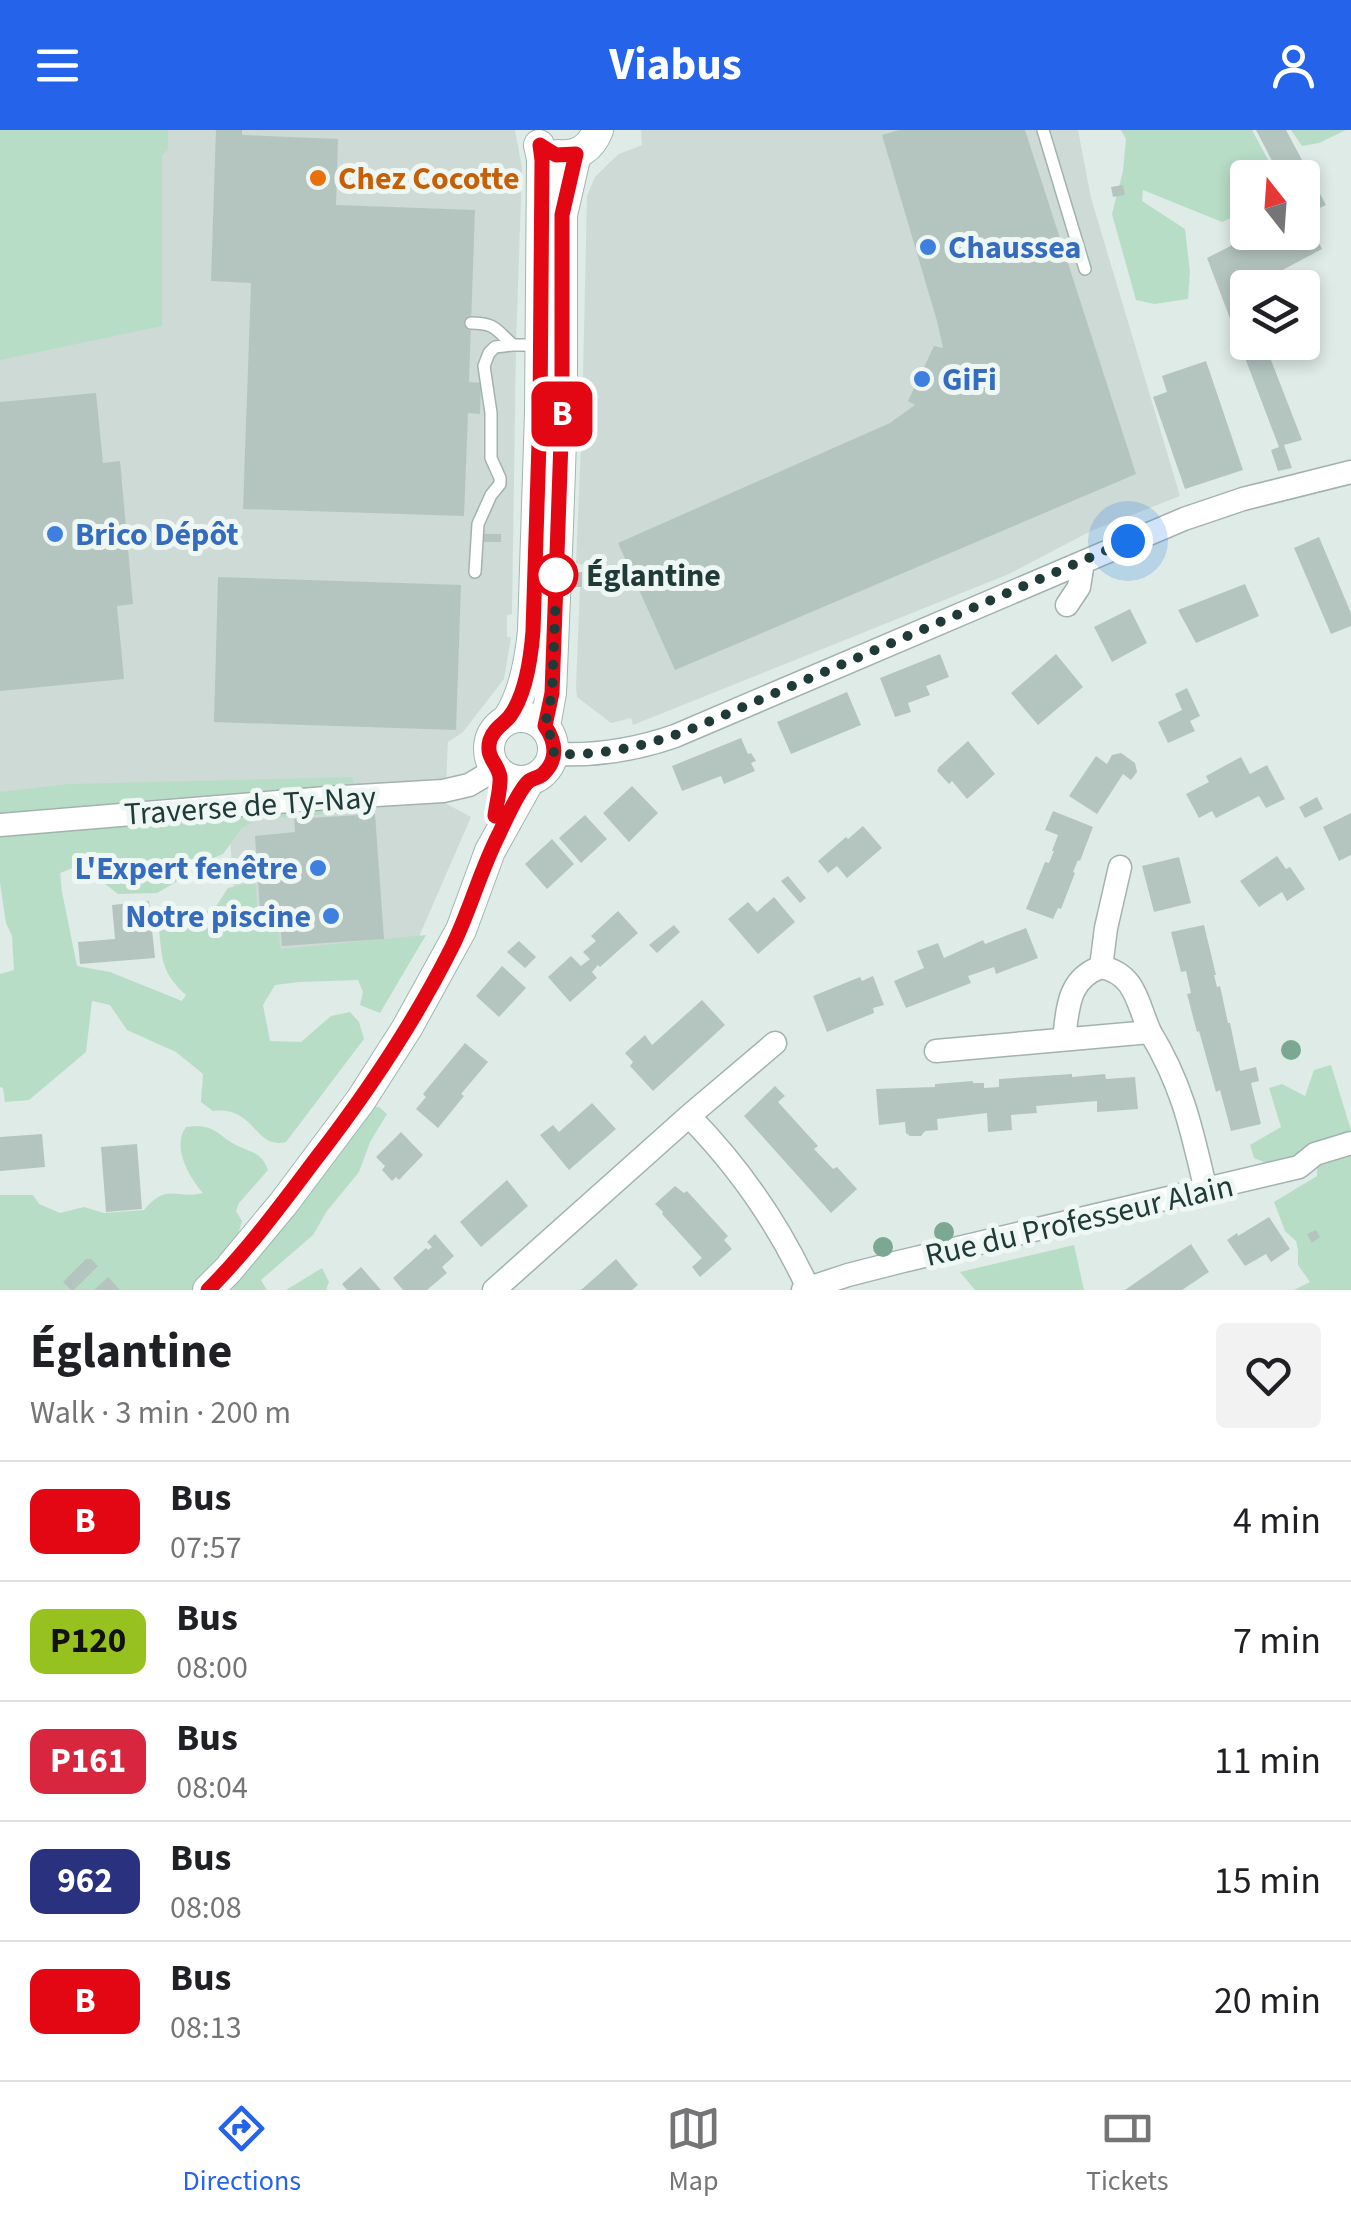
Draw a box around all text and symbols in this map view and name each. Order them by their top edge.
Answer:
text: Viabus [609,33,742,97]
icon: menu [30,38,85,93]
icon: person [1266,38,1321,93]
place label: Chez Cocotte [338,156,520,202]
north arrow [1230,160,1320,250]
map controls [1230,160,1320,360]
marker: Chez Cocotte [307,167,329,189]
place label: Chaussea [948,225,1081,271]
marker: Chaussea [917,236,939,258]
button: layers [1230,270,1320,360]
place label: GiFi [942,357,997,403]
marker: GiFi [911,368,933,390]
line badge: B [530,382,594,446]
text: B [551,389,573,439]
place label: Brico Dépôt [75,512,239,558]
your location [1103,516,1153,566]
marker: Brico Dépôt [44,523,66,545]
place label: Églantine [586,553,721,599]
marker: Églantine [535,554,577,596]
street label: Traverse de Ty-Nay [123,774,378,838]
place label: L'Expert fenêtre [74,846,298,892]
marker: L'Expert fenêtre [307,857,329,879]
place label: Notre piscine [125,894,311,940]
marker: Notre piscine [320,905,342,927]
street label: Rue du Professeur Alain [921,1163,1238,1279]
text: Églantine [30,1318,232,1386]
button: heart [1216,1323,1321,1428]
text: Walk · 3 min · 200 m [30,1390,291,1436]
text: Bus [170,1471,231,1525]
text: 4 min [1233,1494,1321,1548]
text: B [74,1496,96,1546]
text: 07:57 [170,1525,242,1571]
text: Bus [176,1591,238,1645]
text: 7 min [1233,1614,1321,1668]
text: P120 [50,1616,126,1666]
text: 08:00 [176,1645,248,1691]
text: Bus [176,1711,238,1765]
text: 11 min [1214,1734,1321,1788]
text: P161 [50,1736,126,1786]
text: 08:04 [176,1765,248,1811]
text: Bus [170,1831,231,1885]
text: 15 min [1214,1854,1321,1908]
text: 962 [57,1856,113,1906]
text: 08:08 [170,1885,242,1931]
text: Bus [170,1951,231,2005]
text: 20 min [1214,1974,1321,2028]
text: B [74,1976,96,2026]
text: 08:13 [170,2005,242,2051]
tab: Directions [182,2101,301,2201]
tab: Map [666,2101,721,2201]
tab: Tickets [1086,2101,1169,2201]

